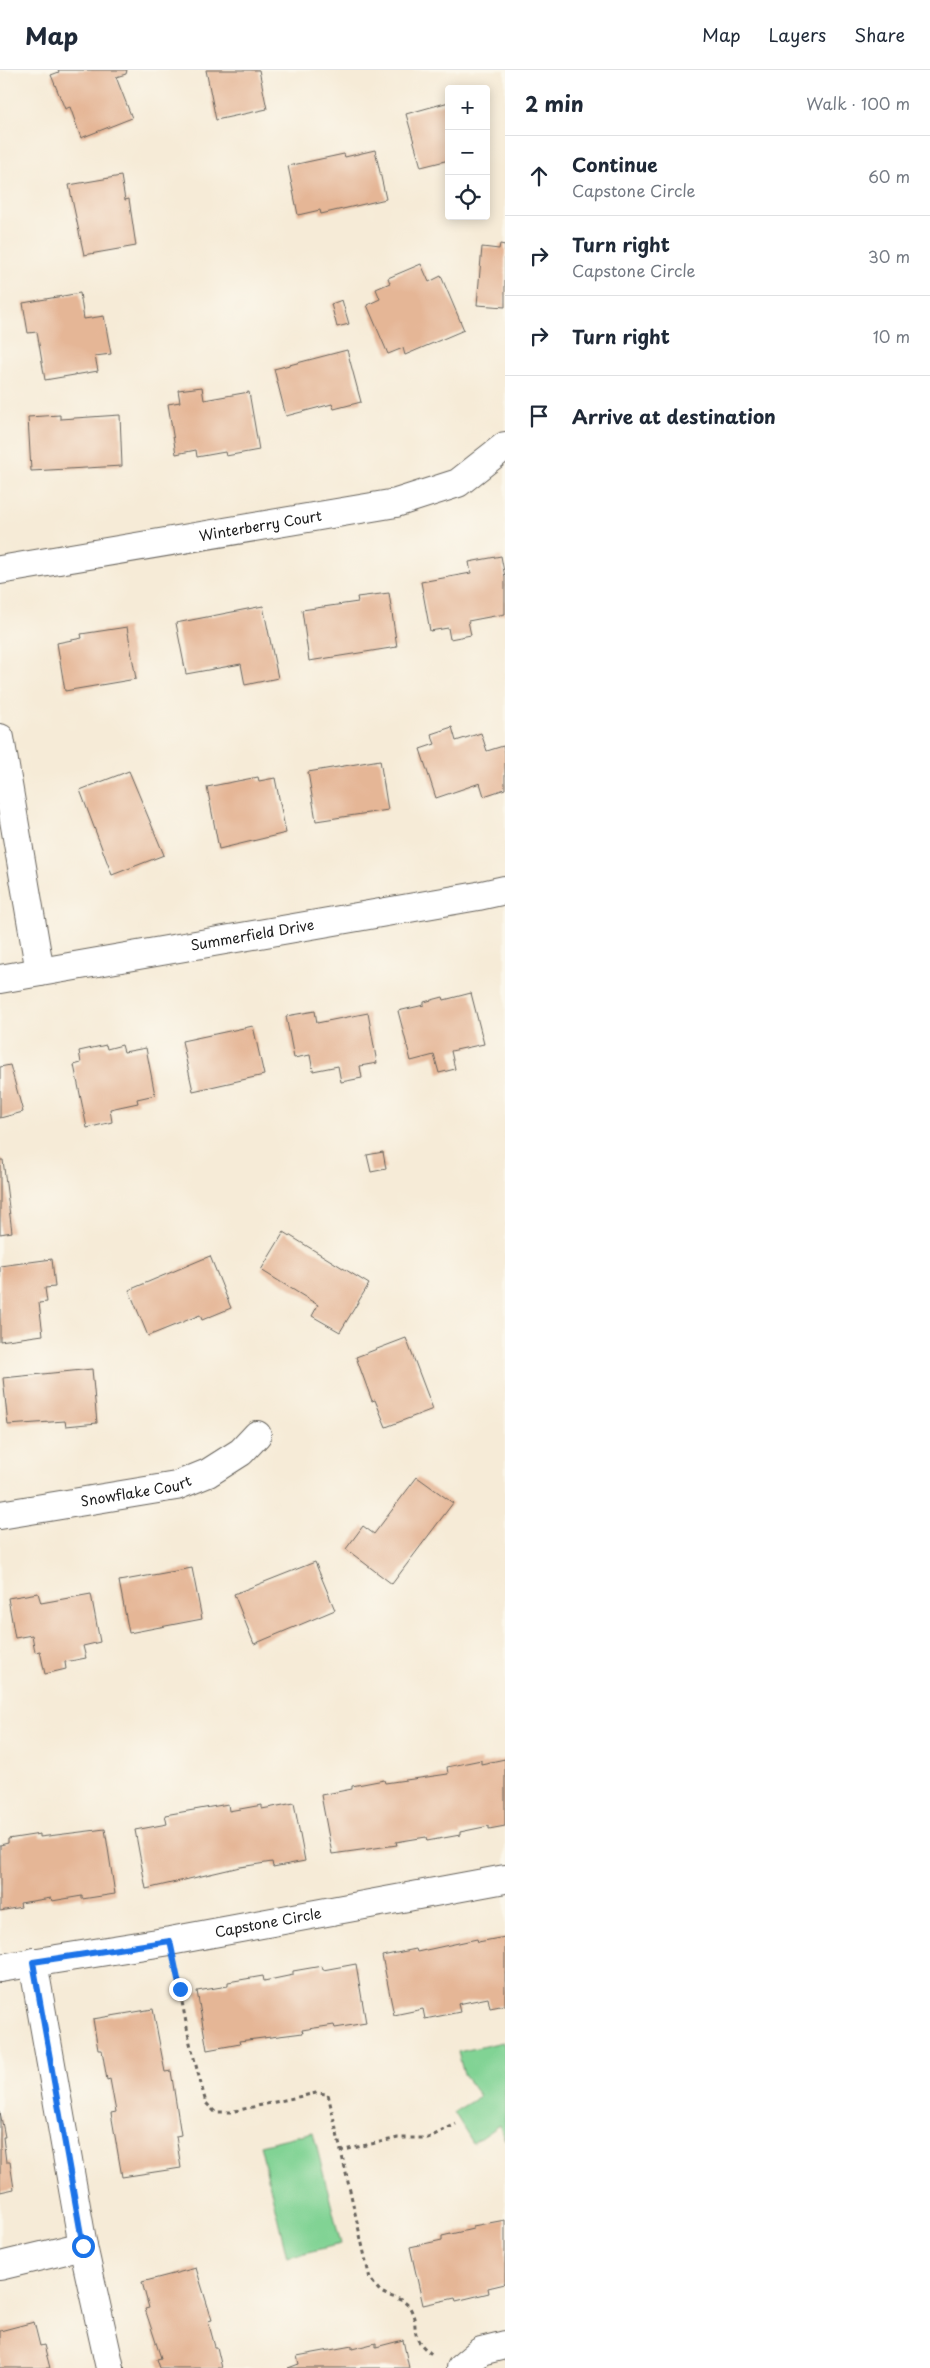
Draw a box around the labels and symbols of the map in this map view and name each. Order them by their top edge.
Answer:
street label: Winterberry Court [197,505,323,546]
street label: Summerfield Drive [189,914,316,956]
street label: Snowflake Court [79,1470,195,1512]
street label: Capstone Circle [213,1902,323,1943]
route end [169,1978,192,2001]
route start [72,2235,95,2258]

